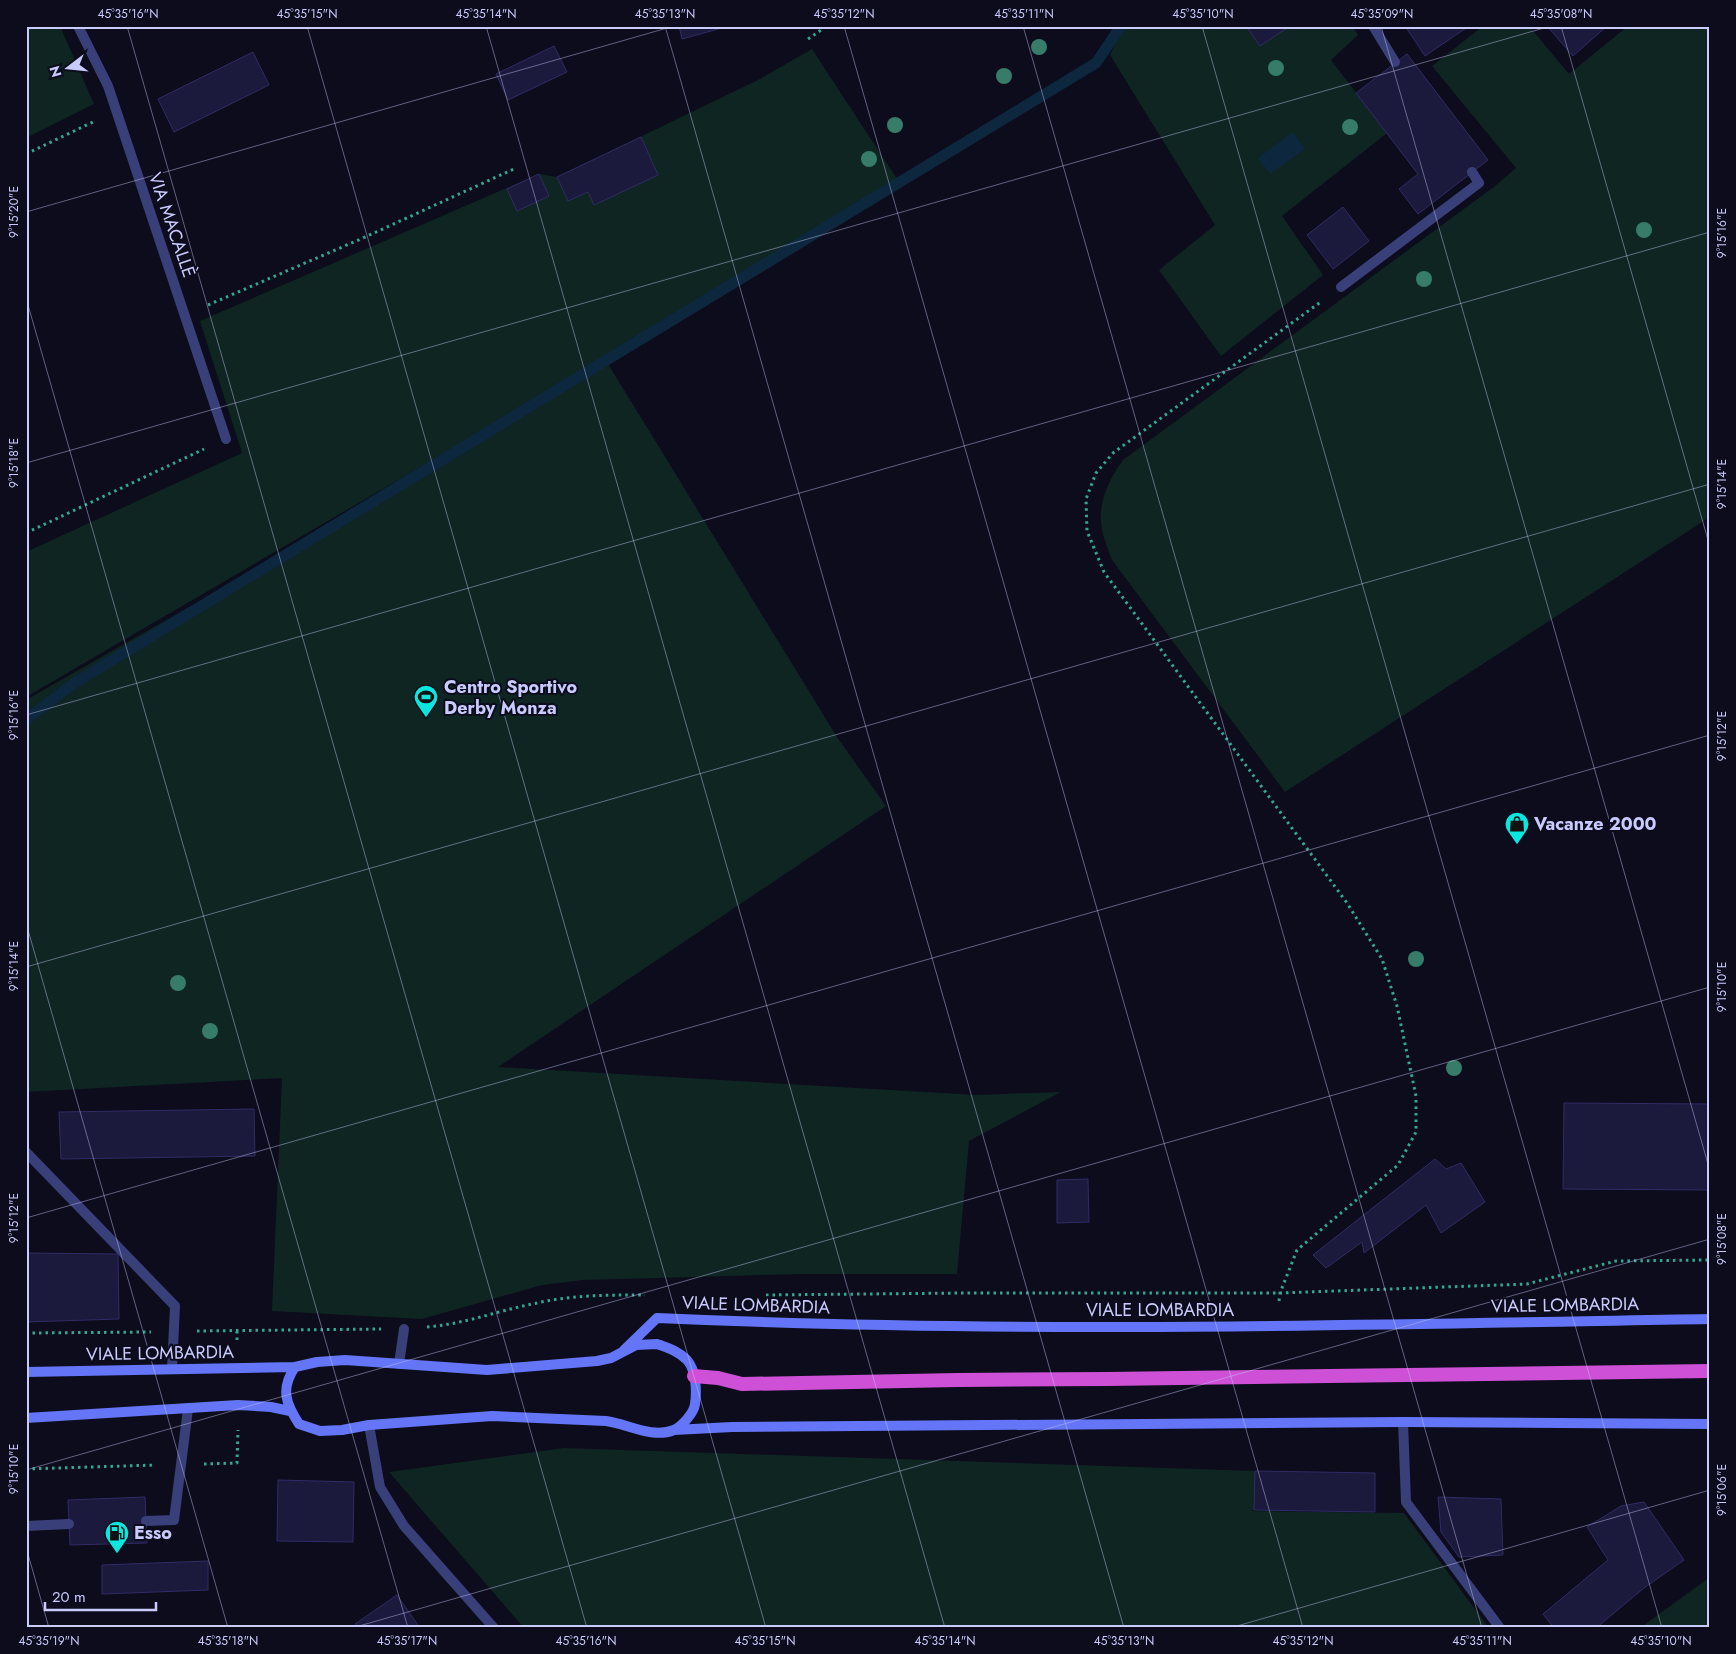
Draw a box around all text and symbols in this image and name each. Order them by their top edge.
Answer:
text: 45°35'16"N [97,5,159,23]
text: 45°35'15"N [277,5,337,23]
text: 45°35'14"N [455,5,517,23]
text: 45°35'13"N [635,5,695,23]
text: 45°35'12"N [814,5,874,23]
text: 45°35'11"N [994,5,1054,23]
text: 45°35'10"N [1172,5,1234,23]
text: 45°35'09"N [1351,5,1413,23]
text: 45°35'08"N [1530,5,1592,23]
north arrow [42,42,92,92]
text: N [44,63,67,80]
street label: VIA MACALLÈ [142,169,202,281]
text: 9°15'20"E [5,186,23,238]
text: 9°15'16"E [1713,208,1731,258]
text: 9°15'18"E [5,438,23,488]
text: 9°15'14"E [1713,459,1731,509]
place label: Centro Sportivo Derby Monza [444,674,577,721]
sports icon: Centro Sportivo Derby Monza [413,684,439,718]
text: 9°15'16"E [5,690,23,740]
text: 9°15'12"E [1713,711,1731,761]
shop icon: Vacanze 2000 [1504,811,1530,845]
place label: Vacanze 2000 [1533,811,1657,837]
text: 9°15'14"E [5,941,23,991]
text: 9°15'10"E [1713,962,1731,1012]
text: 9°15'12"E [5,1193,23,1243]
text: 9°15'08"E [1713,1213,1731,1265]
street label: VIALE LOMBARDIA [681,1289,831,1321]
street label: VIALE LOMBARDIA [1491,1291,1639,1319]
street label: VIALE LOMBARDIA [1086,1297,1234,1323]
street label: VIALE LOMBARDIA [86,1339,234,1367]
text: 9°15'10"E [5,1444,23,1494]
text: 9°15'06"E [1713,1464,1731,1516]
fuel station icon: Esso [104,1520,130,1554]
place label: Esso [134,1520,172,1546]
scale bar [45,1579,156,1611]
text: 20 m [52,1586,86,1608]
text: 45°35'19"N [18,1632,80,1650]
text: 45°35'18"N [198,1632,258,1650]
text: 45°35'17"N [377,1632,437,1650]
text: 45°35'16"N [555,1632,617,1650]
text: 45°35'15"N [735,1632,795,1650]
text: 45°35'14"N [914,1632,976,1650]
text: 45°35'13"N [1094,1632,1154,1650]
text: 45°35'12"N [1273,1632,1333,1650]
text: 45°35'11"N [1452,1632,1512,1650]
text: 45°35'10"N [1630,1632,1692,1650]

